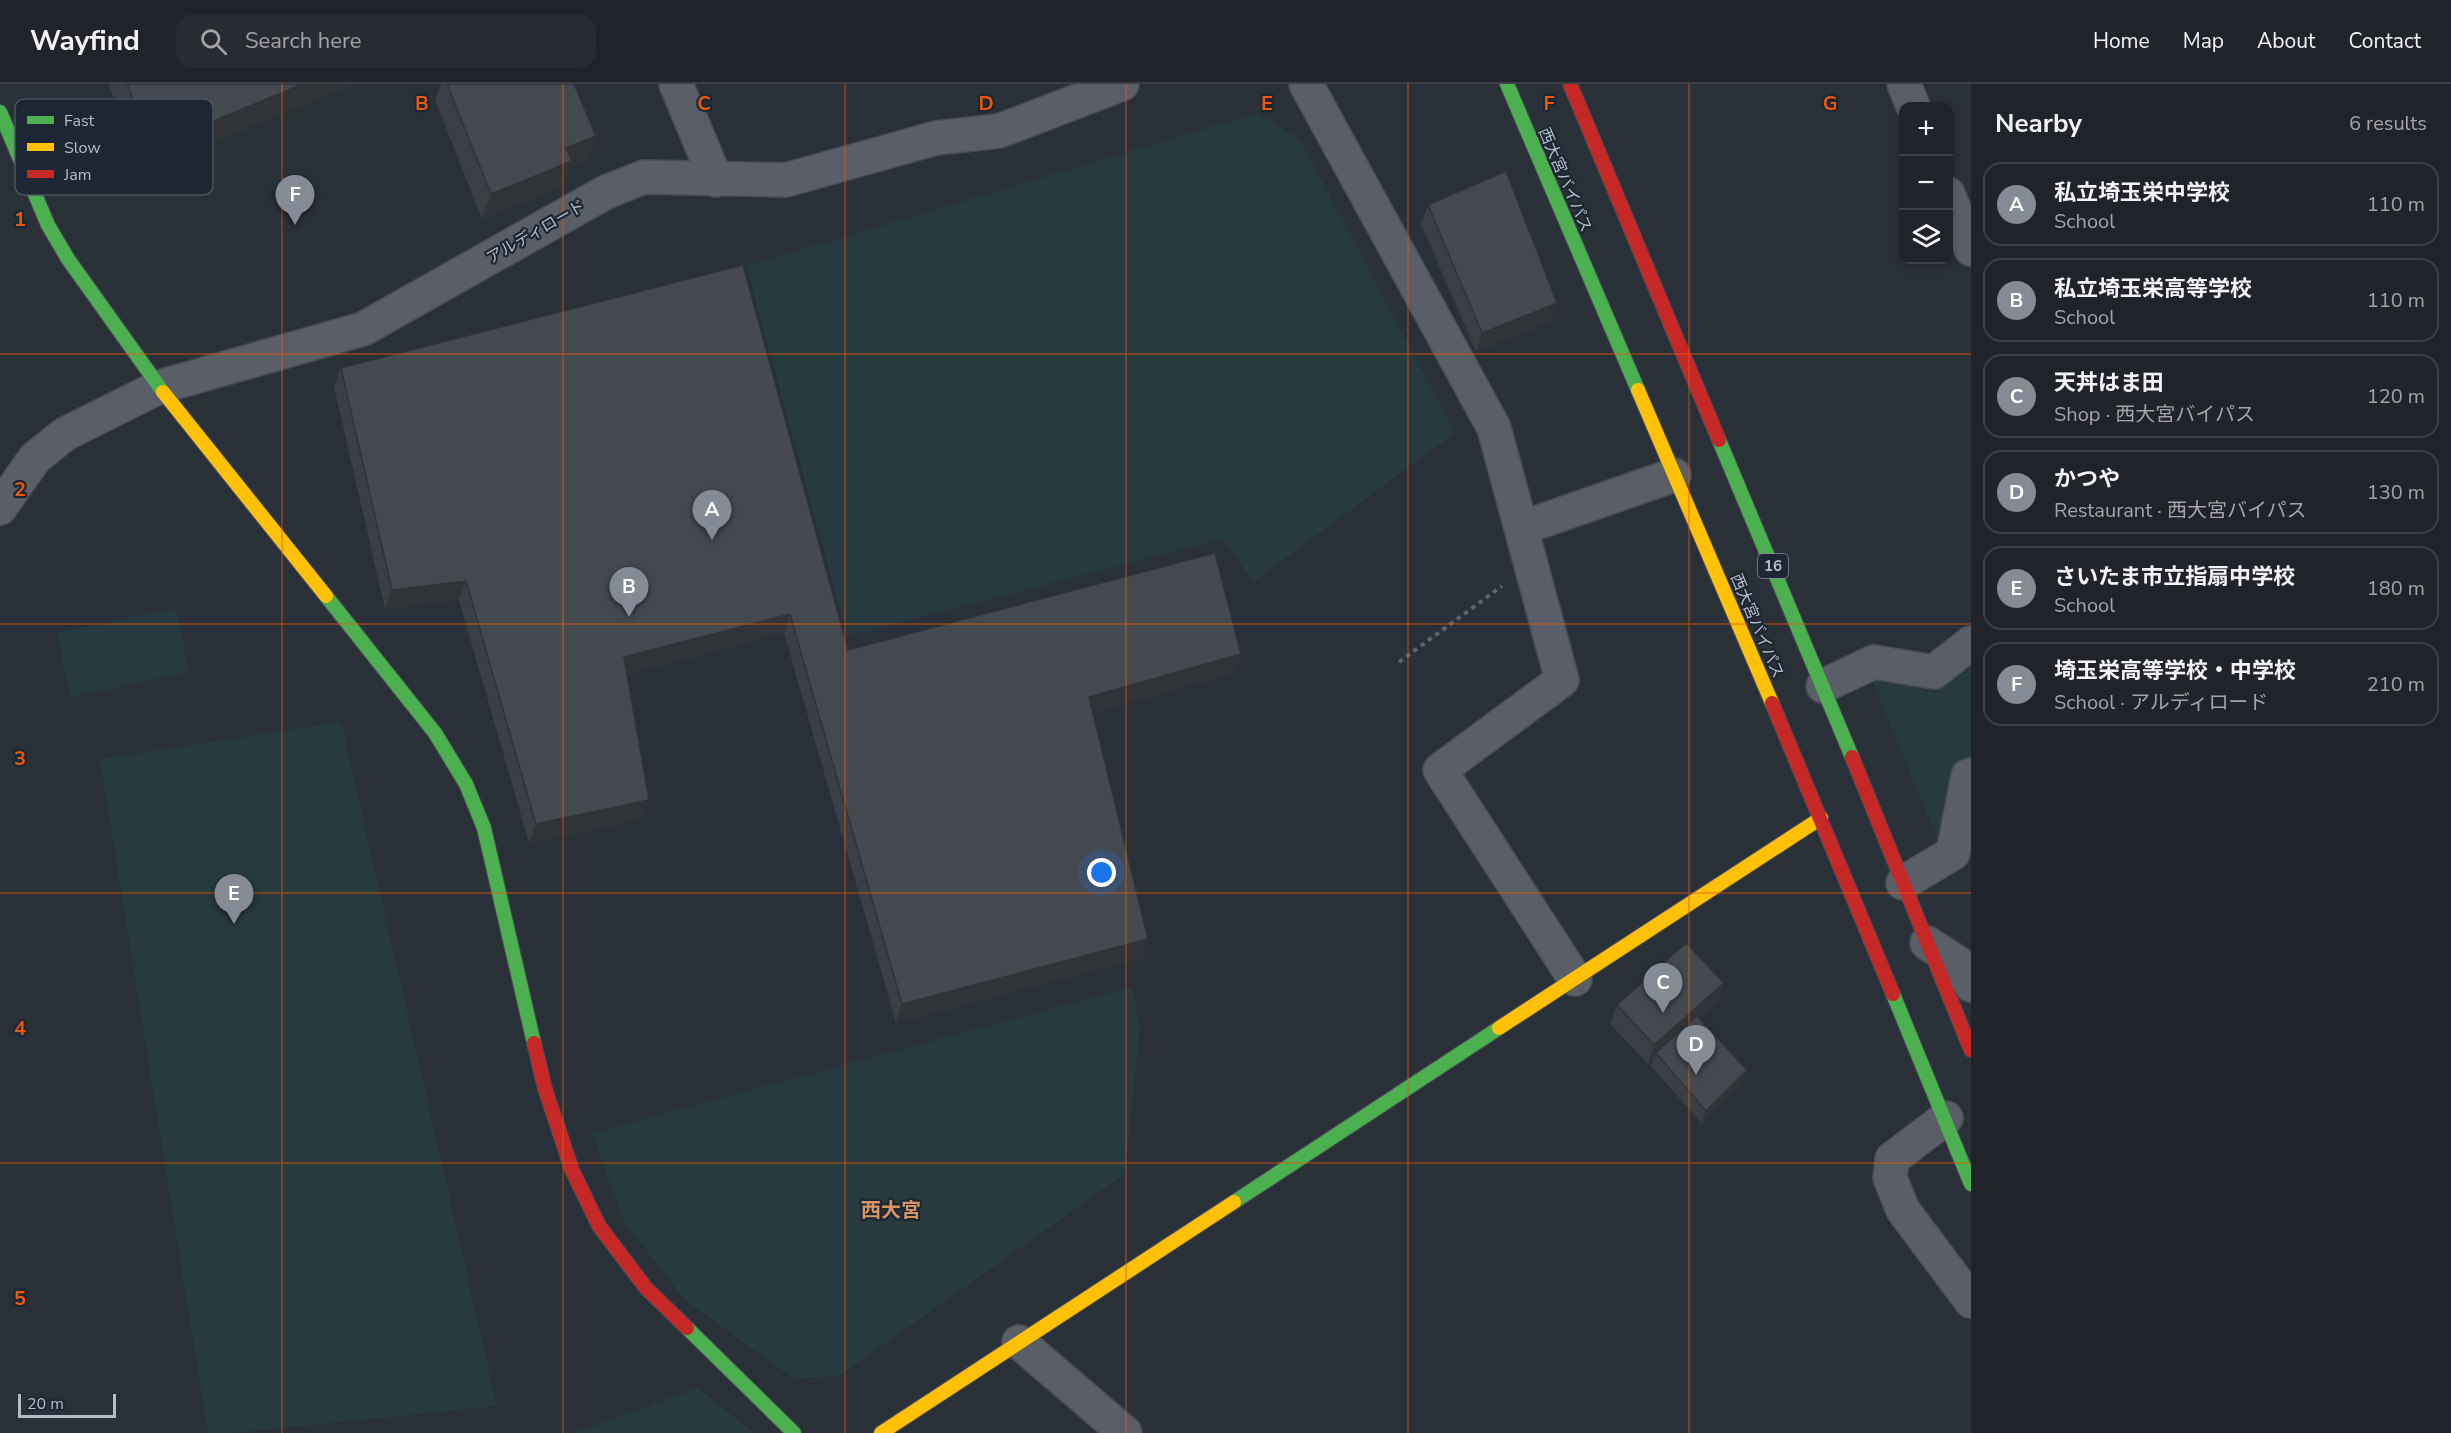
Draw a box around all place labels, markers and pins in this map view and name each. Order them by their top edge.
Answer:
pin: F [276,176,314,225]
pin: A [692,490,732,540]
pin: B [610,568,648,617]
pin: E [214,874,254,924]
pin: C [1644,964,1682,1013]
pin: D [1676,1026,1716,1075]

